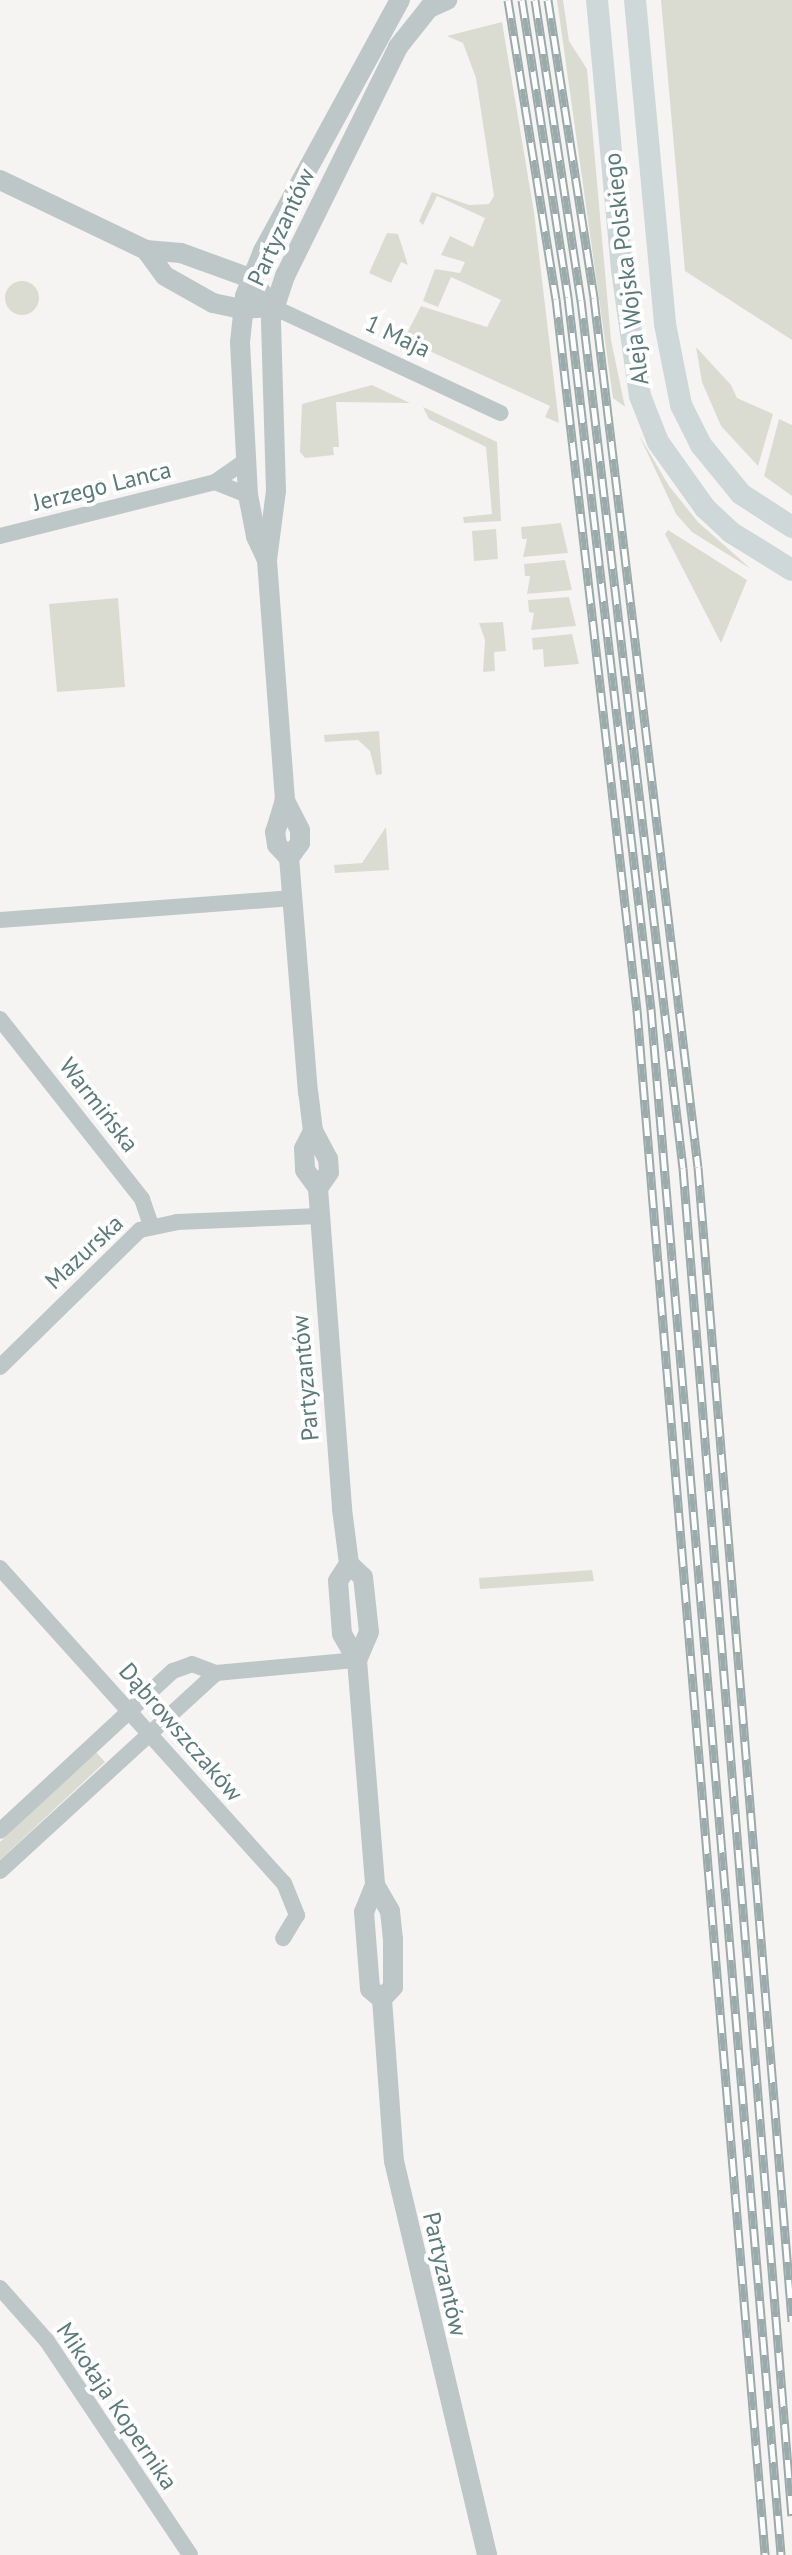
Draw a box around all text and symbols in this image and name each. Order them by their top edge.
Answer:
street label: Aleja Wojska Polskiego [597,151,655,387]
street label: Partyzantów [241,164,321,290]
street label: 1 Maja [361,308,435,364]
street label: Jerzego Lanca [30,455,174,517]
street label: Warmińska [53,1052,145,1158]
street label: Mazurska [39,1209,129,1295]
street label: Partyzantów [285,1314,325,1442]
street label: Dąbrowszczaków [113,1657,249,1807]
street label: Partyzantów [417,2209,473,2339]
street label: Mikołaja Kopernika [50,2317,184,2495]

